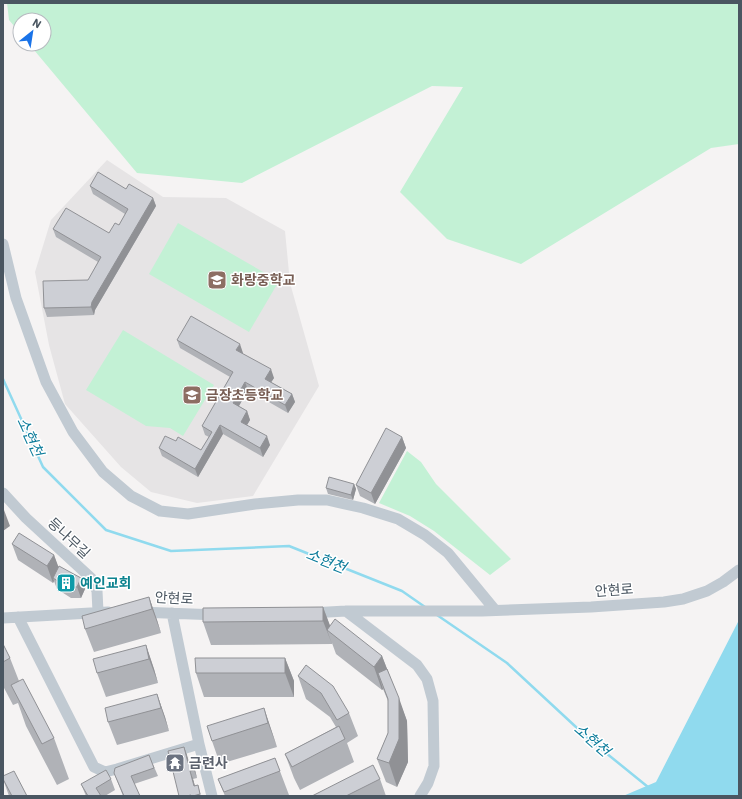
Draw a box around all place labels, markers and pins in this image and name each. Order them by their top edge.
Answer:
school or university icon: 화랑중학교 [206,269,228,291]
place label: 화랑중학교 [231,271,296,289]
school or university icon: 금장초등학교 [181,384,203,406]
place label: 금장초등학교 [206,386,283,404]
building icon: 예인교회 [55,572,77,594]
place label: 예인교회 [80,574,132,592]
temple icon: 금련사 [164,752,186,774]
place label: 금련사 [189,754,228,772]

